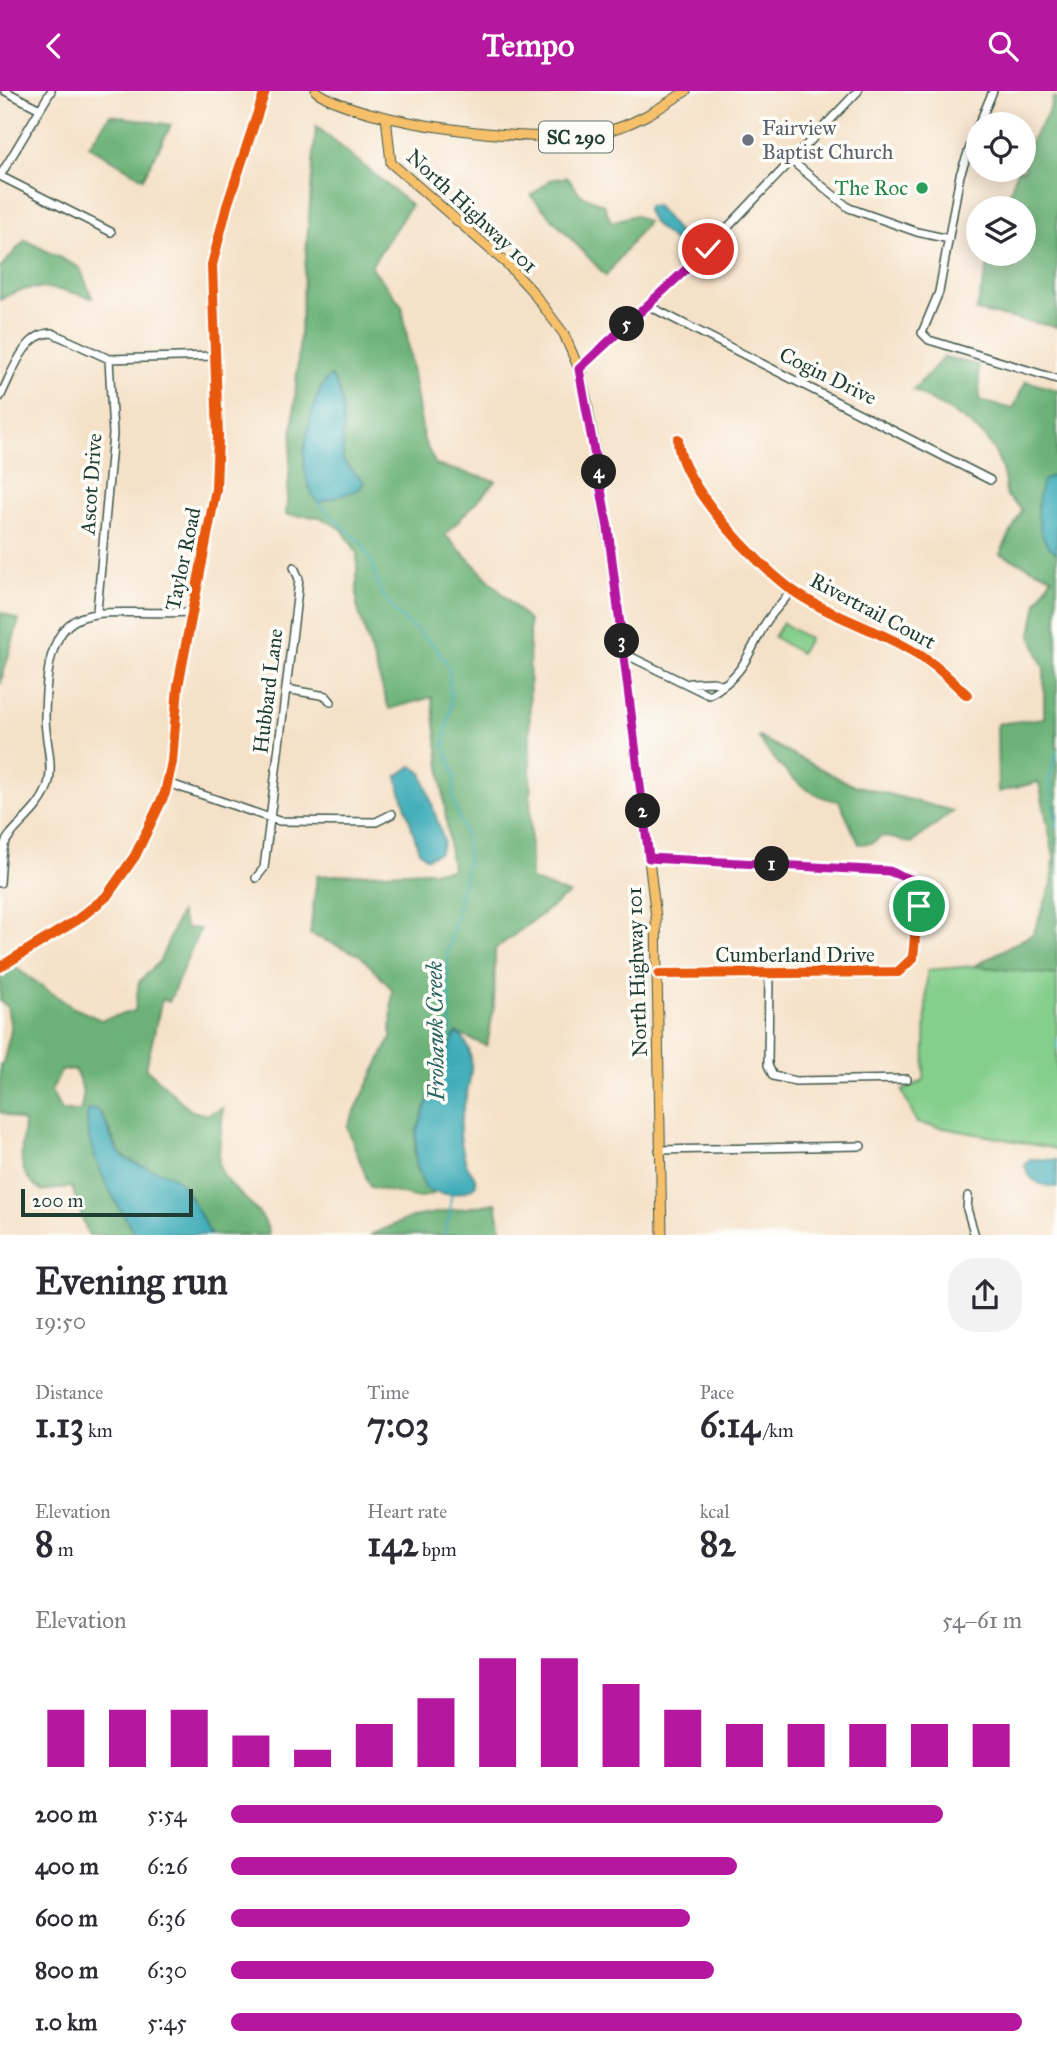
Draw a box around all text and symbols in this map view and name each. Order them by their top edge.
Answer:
text: Tempo [483,26,574,65]
icon: back [35,27,73,65]
icon: search [984,27,1022,65]
map controls [966,112,1036,266]
button: locate [966,112,1036,182]
place label: Fairview Baptist Church [762,115,894,165]
road number: SC 290 [539,121,613,152]
marker: Fairview Baptist Church [740,132,756,148]
street label: North Highway 101 [401,144,543,278]
place label: The Roc [835,175,908,201]
marker: The Roc [914,180,930,196]
button: layers [966,196,1036,266]
pin [678,219,738,279]
icon: check [689,230,727,268]
pin: 5 [610,307,644,341]
text: 5 [622,312,631,335]
street label: Cogin Drive [775,341,881,411]
street label: Ascot Drive [74,432,108,537]
pin: 4 [582,455,616,489]
text: 4 [593,460,604,483]
street label: Taylor Road [159,505,207,613]
street label: Rivertrail Court [806,567,941,655]
pin: 3 [604,623,640,659]
street label: Hubbard Lane [247,627,289,755]
text: 3 [618,629,625,652]
pin: 2 [626,793,660,829]
text: 2 [638,799,647,822]
pin: 1 [754,847,790,881]
text: 1 [768,852,775,875]
pin [889,876,949,936]
street label: North Highway 101 [621,887,653,1057]
icon: arrive [900,887,938,925]
street label: Cumberland Drive [715,942,875,968]
water label: Frohawk Creek [420,961,450,1102]
scale bar [21,1187,192,1218]
text: 200 m [32,1189,84,1212]
text: Evening run [35,1258,228,1304]
button: share [948,1258,1022,1332]
text: 19:50 [35,1307,86,1335]
text: Distance [35,1381,103,1404]
text: Time [367,1381,409,1404]
text: Pace [700,1381,734,1404]
text: 1.13 [35,1404,84,1447]
text: 7:03 [367,1404,429,1447]
text: 6:14 [700,1404,760,1447]
text: km [84,1419,113,1442]
text: /km [760,1419,794,1442]
text: Elevation [35,1500,110,1523]
text: Heart rate [367,1500,447,1523]
text: kcal [700,1500,730,1523]
text: 8 [35,1523,54,1566]
text: 142 [367,1523,418,1566]
text: 82 [700,1523,736,1566]
text: m [54,1538,74,1561]
text: bpm [418,1538,457,1561]
text: Elevation [35,1606,126,1634]
text: 54–61 m [942,1606,1022,1634]
text: 200 m [35,1800,97,1828]
text: 5:54 [147,1800,186,1828]
text: 400 m [35,1852,99,1880]
text: 6:26 [147,1852,188,1880]
text: 600 m [35,1904,98,1932]
text: 6:36 [147,1904,186,1932]
text: 800 m [35,1956,98,1984]
text: 6:30 [147,1956,187,1984]
text: 1.0 km [35,2008,97,2036]
text: 5:45 [147,2008,187,2036]

